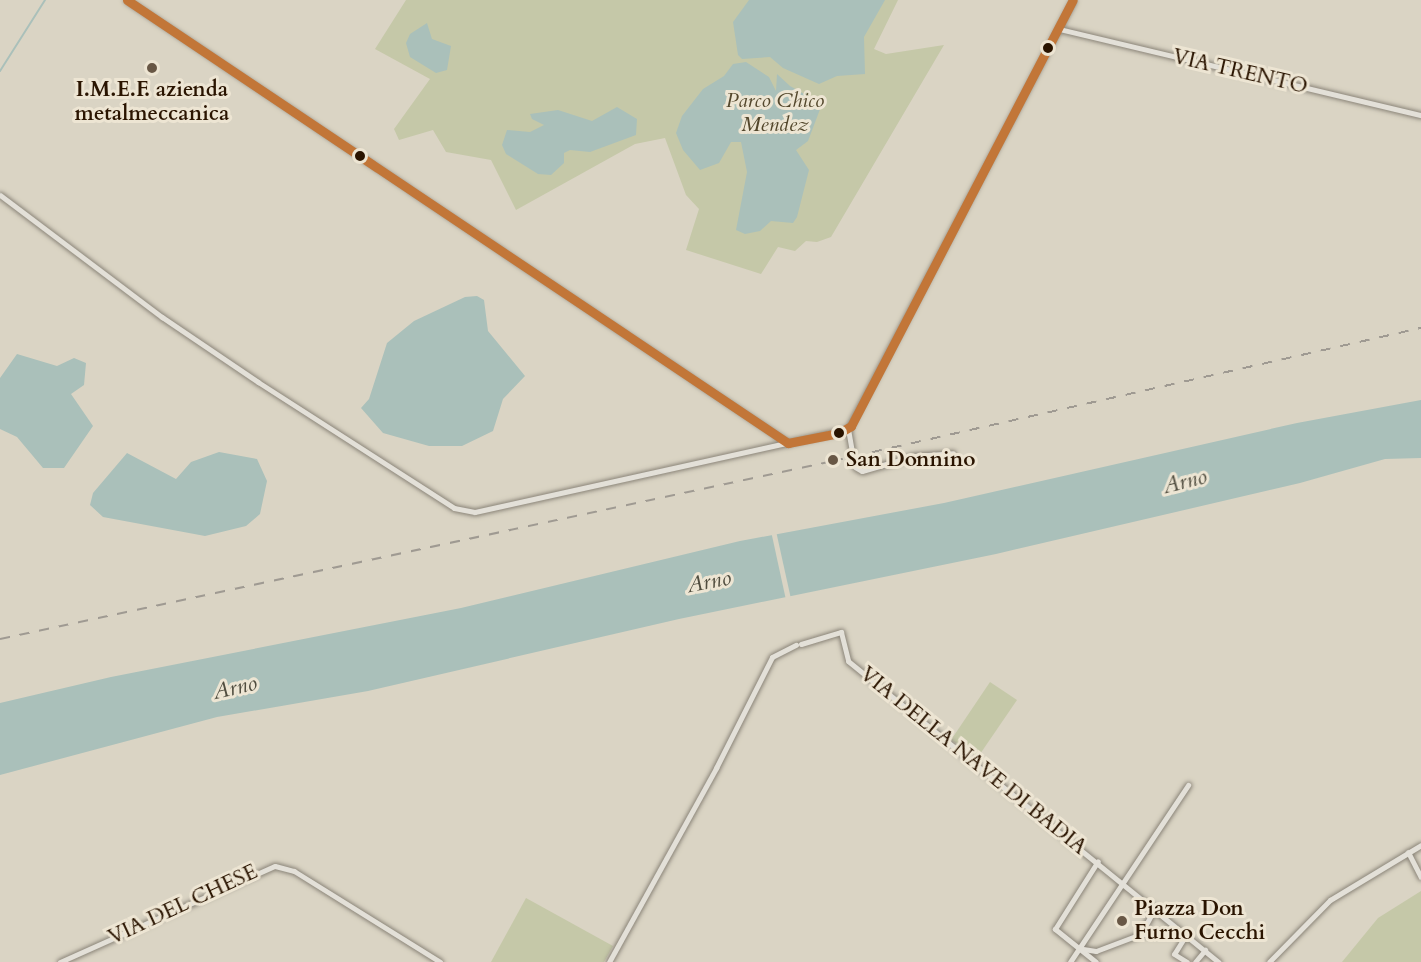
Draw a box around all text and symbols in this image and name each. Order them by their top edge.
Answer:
unlabelled marker [1042,42,1054,54]
street label: VIA TRENTO [1170,44,1310,100]
marker: I.M.E.F. azienda metalmeccanica [145,61,159,75]
place label: I.M.E.F. azienda metalmeccanica [75,77,229,127]
park label: Parco Chico Mendez [726,88,824,138]
unlabelled marker [354,150,366,162]
unlabelled marker [833,427,845,439]
place label: San Donnino [846,447,975,473]
marker: San Donnino [824,451,842,469]
water label: Arno [1160,464,1210,500]
water label: Arno [684,565,734,599]
street label: VIA DELLA NAVE DI BADIA [855,662,1091,860]
water label: Arno [210,670,260,706]
street label: VIA DEL CHESE [104,859,262,951]
place label: Piazza Don Furno Cecchi [1134,896,1265,946]
marker: Piazza Don Furno Cecchi [1115,914,1129,928]

